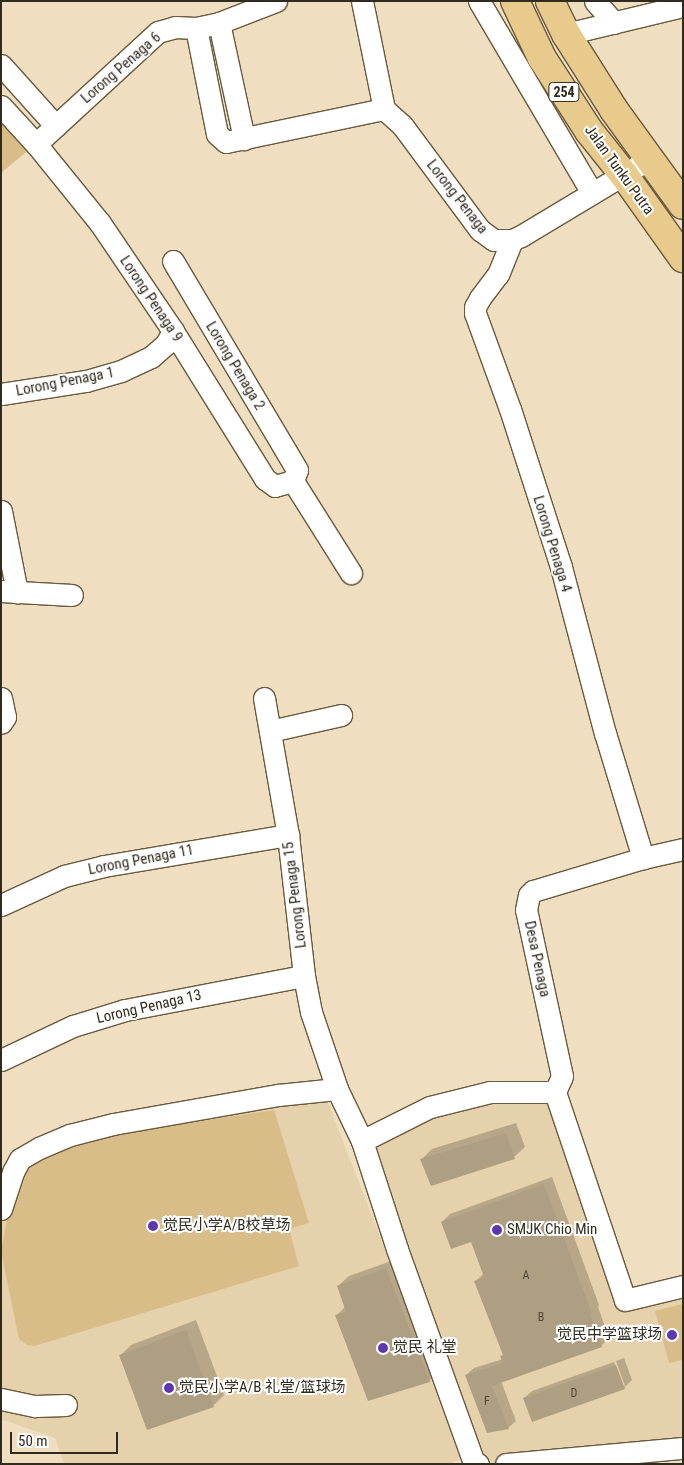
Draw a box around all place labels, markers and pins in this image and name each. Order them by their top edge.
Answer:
place label: 觉民小学A/B校草场 [163,1217,290,1235]
marker: 觉民小学A/B校草场 [147,1220,159,1232]
place label: SMJK Chio Min [507,1221,597,1239]
marker: SMJK Chio Min [491,1224,503,1236]
place label: 觉民中学篮球场 [557,1326,662,1344]
marker: 觉民中学篮球场 [666,1329,678,1341]
place label: 觉民 礼堂 [393,1339,456,1357]
marker: 觉民 礼堂 [377,1342,389,1354]
place label: 觉民小学A/B 礼堂/篮球场 [179,1379,345,1397]
marker: 觉民小学A/B 礼堂/篮球场 [163,1382,175,1394]

